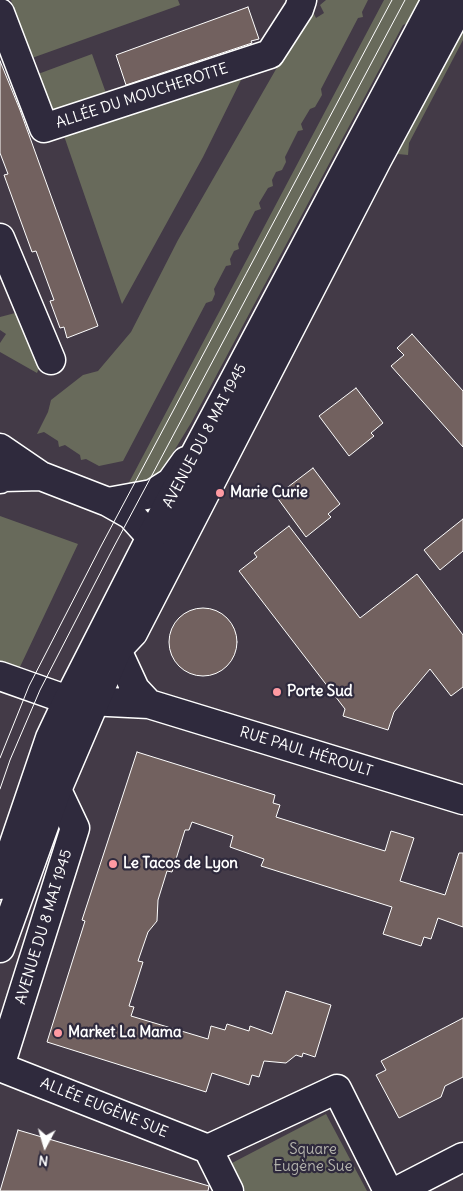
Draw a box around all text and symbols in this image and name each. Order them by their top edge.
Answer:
street label: ALLÉE DU MOUCHEROTTE [54,60,230,132]
street label: AVENUE DU 8 MAI 1945 [159,361,251,511]
place label: Marie Curie [230,484,308,502]
marker: Marie Curie [214,487,226,499]
place label: Porte Sud [287,683,353,701]
marker: Porte Sud [271,686,283,698]
street label: RUE PAUL HÉROULT [237,723,375,781]
street label: AVENUE DU 8 MAI 1945 [12,847,76,1007]
place label: Le Tacos de Lyon [123,855,238,873]
marker: Le Tacos de Lyon [107,858,119,870]
place label: Market La Mama [68,1024,182,1042]
marker: Market La Mama [52,1027,64,1039]
street label: ALLÉE EUGÈNE SUE [38,1074,170,1142]
north arrow [20,1121,70,1171]
park label: Square Eugène Sue [273,1141,353,1176]
text: N [38,1151,49,1170]

